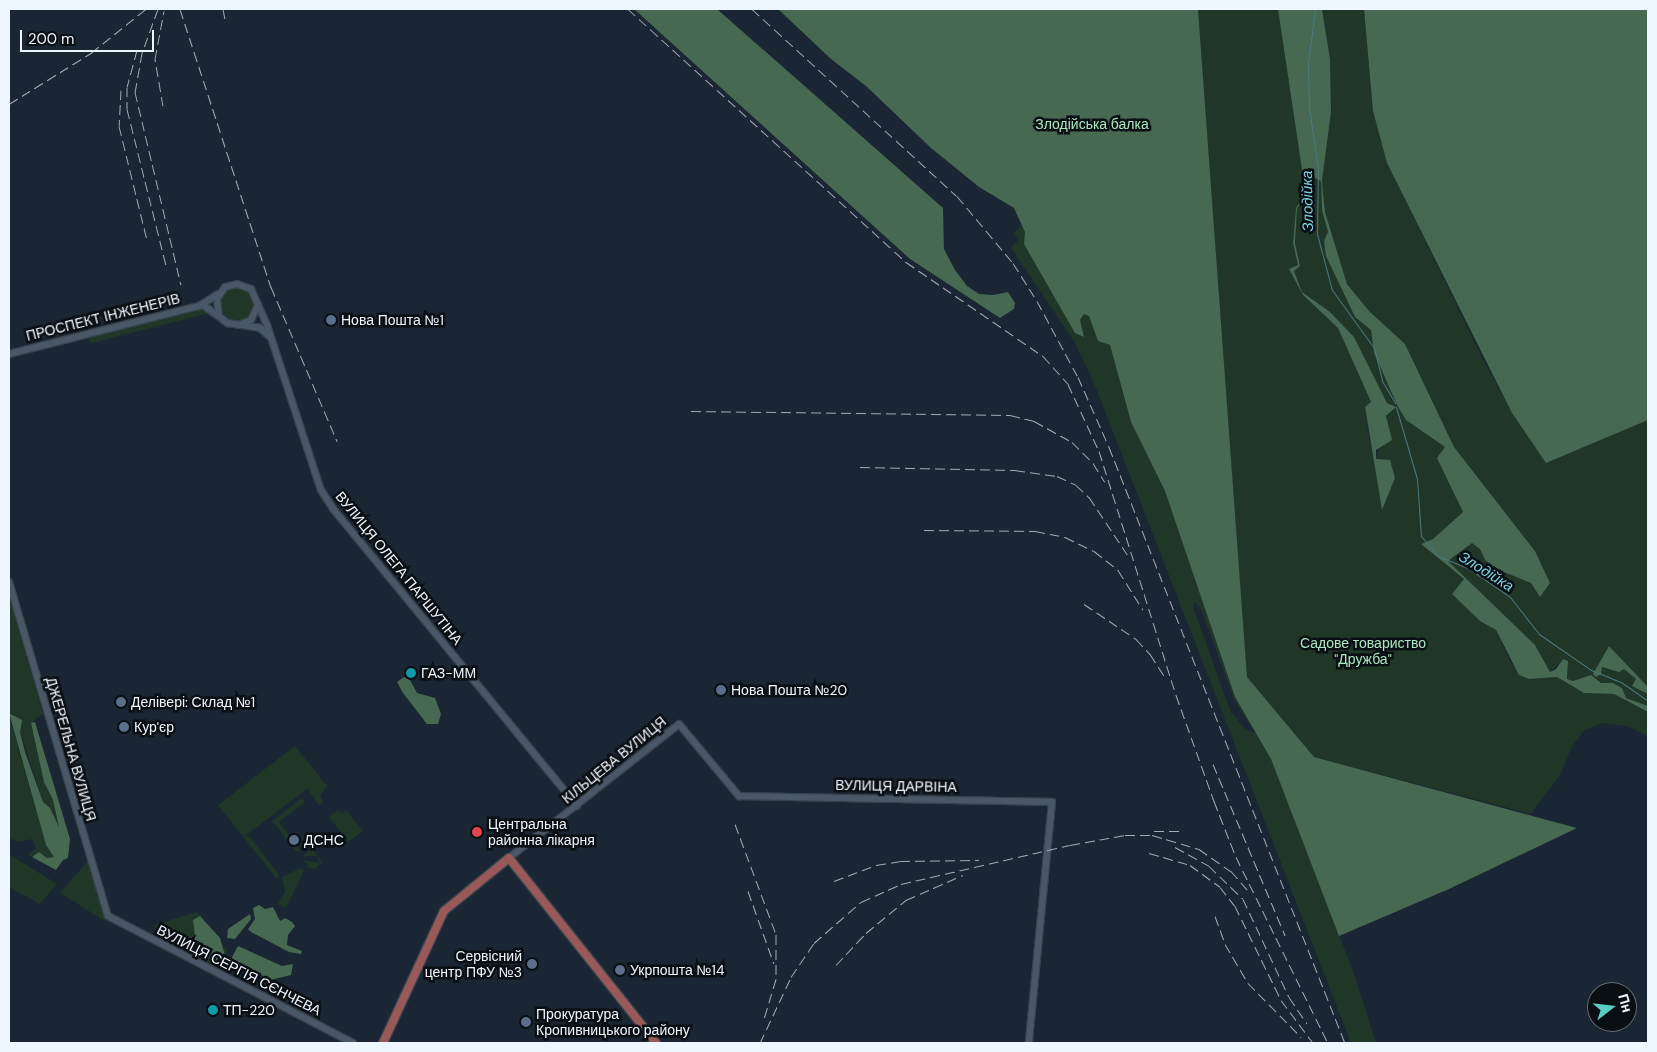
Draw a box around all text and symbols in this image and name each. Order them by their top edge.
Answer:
scale bar [22,20,156,52]
text: 200 m [28,29,74,49]
park label: Злодійська балка [1035,116,1149,132]
water label: Злодійка [1298,170,1318,232]
street label: ПРОСПЕКТ ІНЖЕНЕРІВ [24,290,182,344]
place label: Нова Пошта №1 [341,312,444,328]
marker: Нова Пошта №1 [325,314,337,326]
street label: ВУЛИЦЯ ОЛЕГА ПАРШУТІНА [332,488,466,648]
water label: Злодійка [1455,548,1517,596]
park label: Садове товариство "Дружба" [1300,635,1426,668]
place label: ГАЗ-ММ [421,665,476,681]
marker: ГАЗ-ММ [405,667,417,679]
street label: ДЖЕРЕЛЬНА ВУЛИЦЯ [42,675,100,823]
place label: Нова Пошта №20 [731,682,847,698]
marker: Нова Пошта №20 [715,684,727,696]
place label: Делівері: Склад №1 [131,694,255,710]
marker: Делівері: Склад №1 [115,696,127,708]
street label: КІЛЬЦЕВА ВУЛИЦЯ [559,713,669,807]
place label: Кур'єр [134,719,174,735]
marker: Кур'єр [118,721,130,733]
street label: ВУЛИЦЯ ДАРВІНА [835,777,957,795]
place label: Центральна районна лікарня [488,816,595,849]
marker: Центральна районна лікарня [470,825,484,839]
place label: ДСНС [304,832,344,848]
marker: ДСНС [288,834,300,846]
street label: ВУЛИЦЯ СЕРГІЯ СЄНЧЕВА [154,921,324,1019]
place label: Сервісний центр ПФУ №3 [425,948,522,980]
marker: Сервісний центр ПФУ №3 [526,958,538,970]
place label: Укрпошта №14 [630,962,724,978]
marker: Укрпошта №14 [614,964,626,976]
north arrow [1587,982,1637,1032]
text: Пн [1614,992,1637,1015]
place label: ТП-220 [223,1002,275,1018]
marker: ТП-220 [207,1004,219,1016]
place label: Прокуратура Кропивницького району [536,1006,690,1038]
marker: Прокуратура Кропивницького району [520,1016,532,1028]

